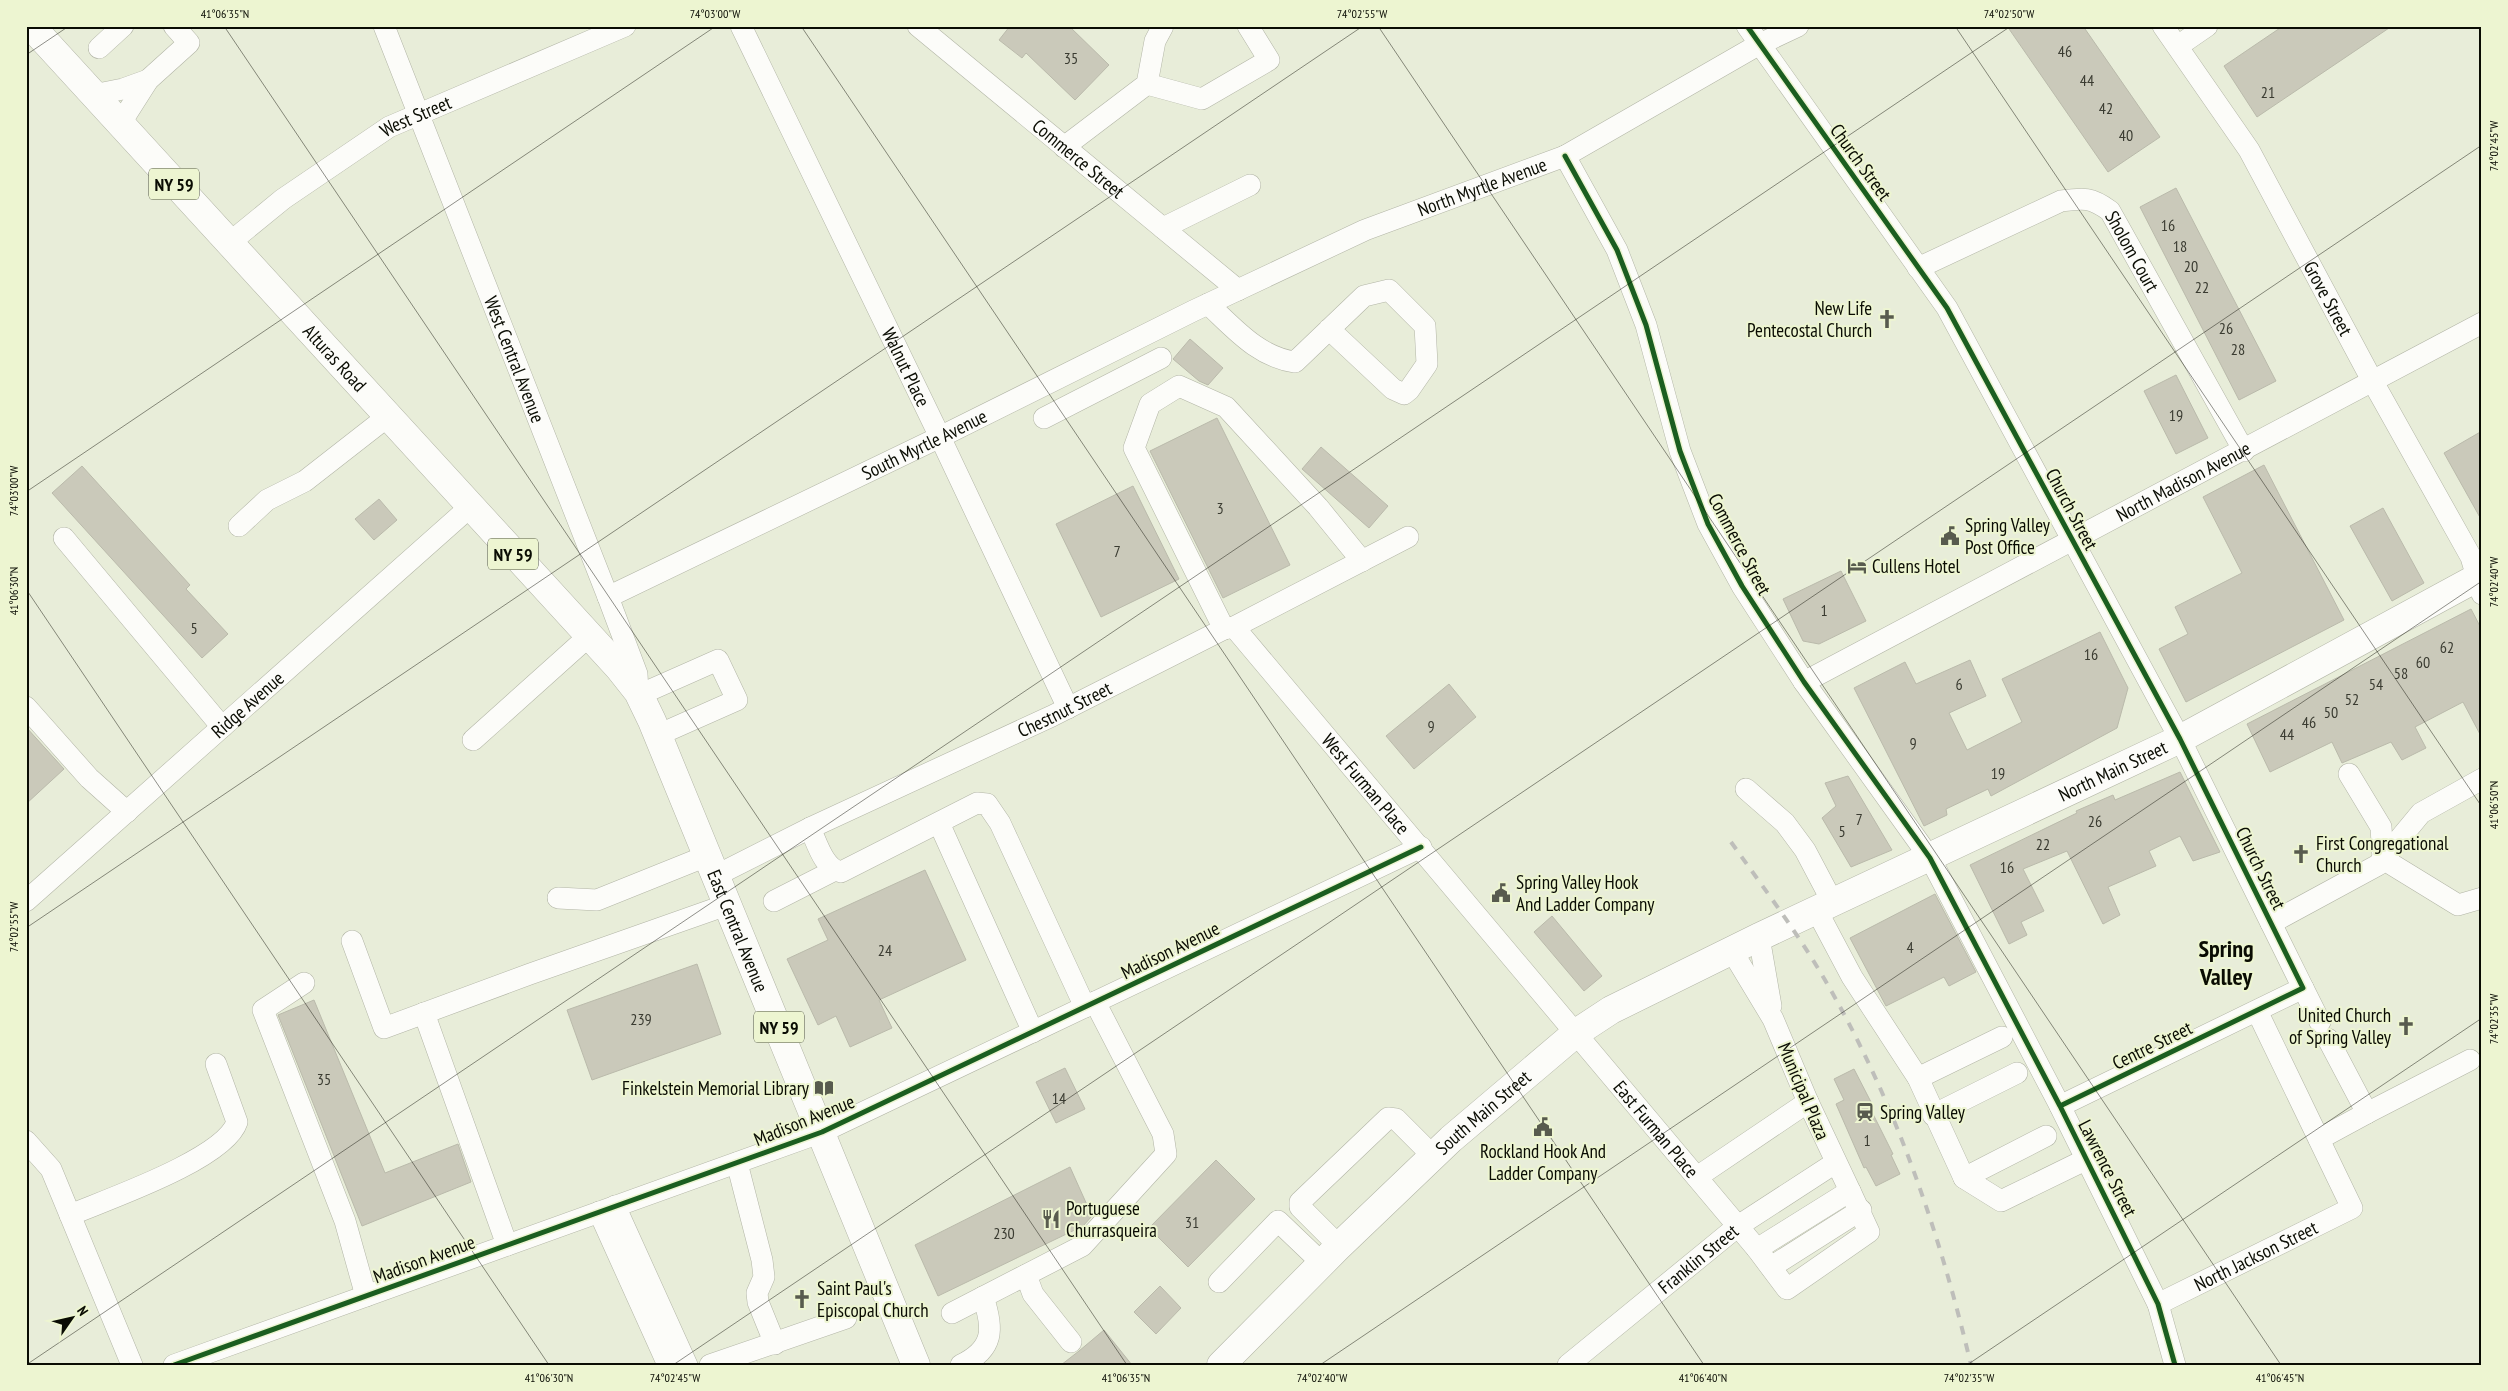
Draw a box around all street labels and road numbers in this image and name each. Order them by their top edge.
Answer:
street label: West Street [375,90,455,142]
street label: Commerce Street [1028,113,1130,204]
street label: Church Street [1825,119,1897,206]
street label: North Myrtle Avenue [1414,152,1550,222]
road number: NY 59 [149,168,199,200]
street label: Sholom Court [2100,206,2165,297]
street label: Grove Street [2299,257,2358,340]
street label: West Central Avenue [479,292,550,426]
street label: Alturas Road [298,319,372,396]
street label: Walnut Place [877,324,936,411]
street label: South Myrtle Avenue [858,404,991,485]
street label: North Madison Avenue [2112,436,2254,527]
street label: Church Street [2041,464,2104,555]
street label: Commerce Street [1703,489,1777,600]
road number: NY 59 [488,538,538,570]
street label: Ridge Avenue [206,666,289,743]
street label: Chestnut Street [1014,676,1116,742]
street label: West Furman Place [1317,729,1415,839]
street label: North Main Street [2054,735,2171,807]
street label: Church Street [2231,823,2292,914]
street label: East Central Avenue [702,866,774,995]
street label: Madison Avenue [1117,916,1223,984]
road number: NY 59 [754,1012,804,1042]
street label: Centre Street [2108,1015,2197,1075]
street label: Municipal Plaza [1773,1039,1835,1143]
street label: South Main Street [1430,1064,1536,1160]
street label: East Furman Place [1608,1075,1704,1183]
street label: Madison Avenue [750,1089,858,1151]
street label: Lawrence Street [2073,1116,2143,1221]
street label: North Jackson Street [2190,1215,2322,1296]
street label: Franklin Street [1653,1218,1744,1299]
street label: Madison Avenue [370,1229,478,1289]

